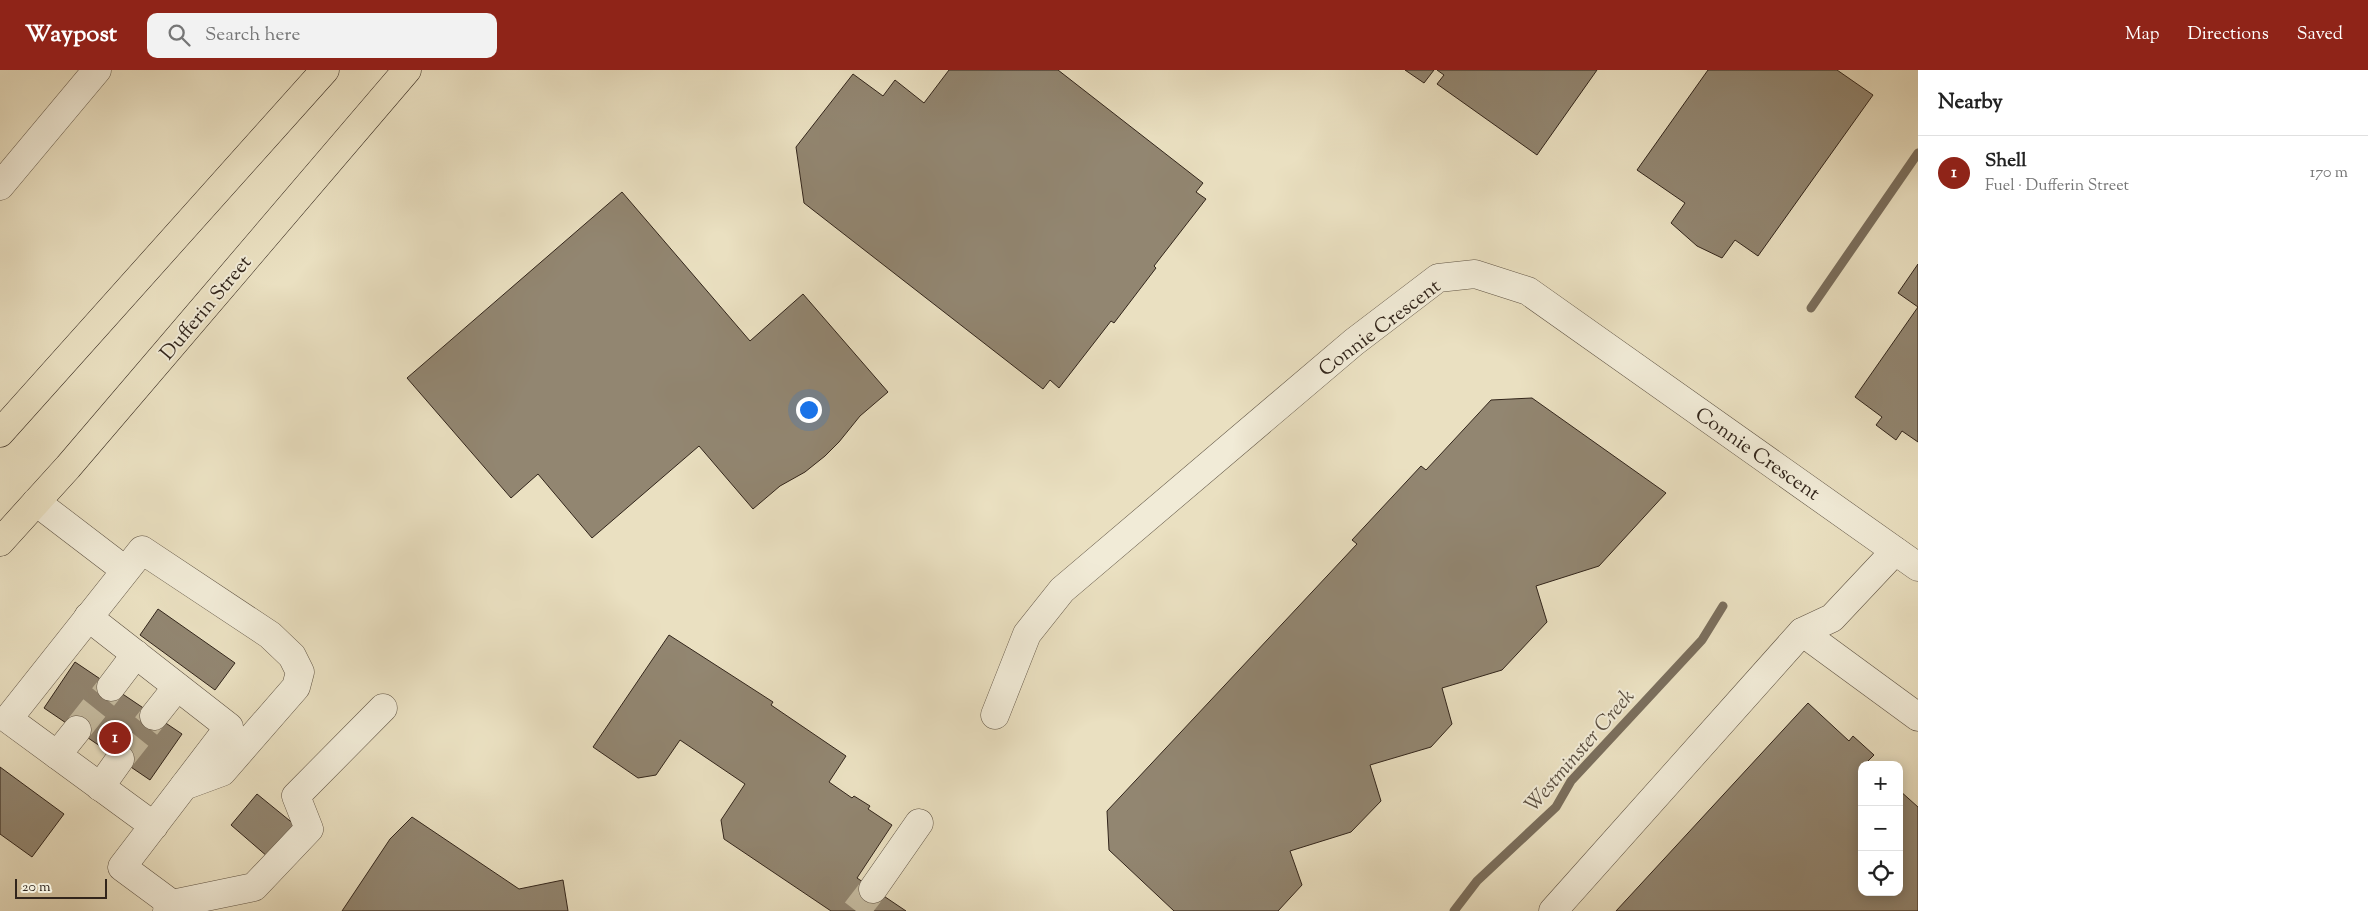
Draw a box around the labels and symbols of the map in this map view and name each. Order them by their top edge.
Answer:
street label: Dufferin Street [154,250,260,367]
street label: Connie Crescent [1313,273,1448,385]
your location [796,397,822,423]
street label: Connie Crescent [1688,401,1825,509]
water label: Westminster Creek [1519,683,1643,819]
pin: 1 [99,719,131,757]
scale bar [15,876,108,899]

